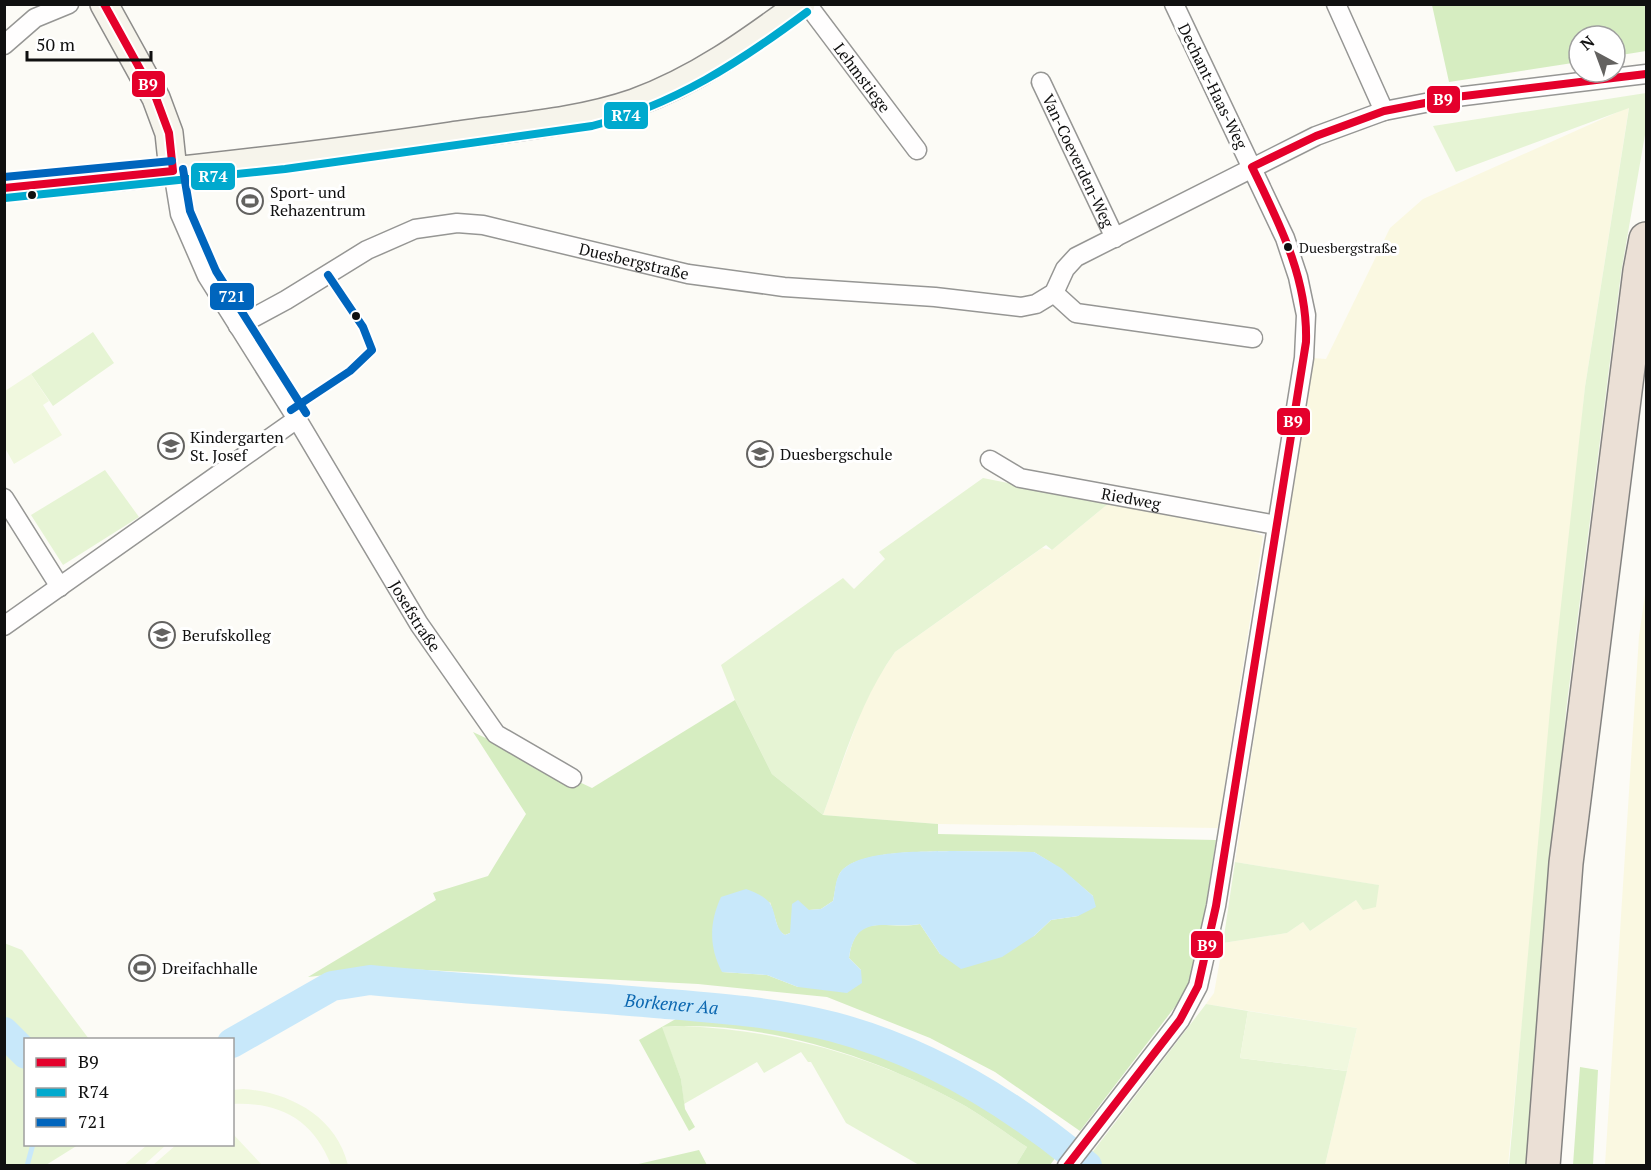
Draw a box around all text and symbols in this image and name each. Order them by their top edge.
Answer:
street label: Dechant-Haas-Weg [1173,20,1253,153]
scale bar [27,24,152,62]
north arrow [1567,24,1627,84]
text: N [1575,30,1599,55]
text: 50 m [36,32,76,56]
street label: Lehmstiege [829,38,896,117]
line badge: B9 [131,70,166,98]
text: B9 [138,73,158,95]
line badge: B9 [1426,85,1461,114]
text: B9 [1433,88,1453,110]
street label: Van-Coeverden-Weg [1037,90,1120,232]
line badge: R74 [603,101,649,130]
text: R74 [611,104,641,126]
line badge: R74 [190,162,236,191]
text: R74 [198,165,228,187]
place label: Sport- und Rehazentrum [270,181,366,221]
sports icon: Sport- und Rehazentrum [235,186,265,216]
unlabelled marker [26,189,38,201]
street label: Duesbergstraße [577,237,691,285]
place label: Duesbergstraße [1299,238,1397,257]
marker: Duesbergstraße [1282,241,1294,253]
line badge: 721 [209,282,255,311]
text: 721 [218,285,246,307]
unlabelled marker [350,310,362,322]
line badge: B9 [1276,407,1311,436]
text: B9 [1283,410,1303,432]
place label: Kindergarten St. Josef [190,426,284,466]
school or university icon: Kindergarten St. Josef [156,431,186,461]
school or university icon: Duesbergschule [745,439,775,469]
place label: Duesbergschule [780,443,893,465]
street label: Riedweg [1100,482,1163,515]
street label: Josefstraße [385,576,446,656]
school or university icon: Berufskolleg [147,620,177,650]
place label: Berufskolleg [182,624,271,646]
line badge: B9 [1190,930,1224,959]
text: B9 [1197,934,1217,956]
sports icon: Dreifachhalle [127,953,157,983]
place label: Dreifachhalle [162,957,258,979]
water label: Borkener Aa [623,987,720,1019]
legend [24,1038,234,1146]
text: B9 [78,1049,99,1073]
text: R74 [78,1079,109,1103]
text: 721 [78,1109,107,1133]

